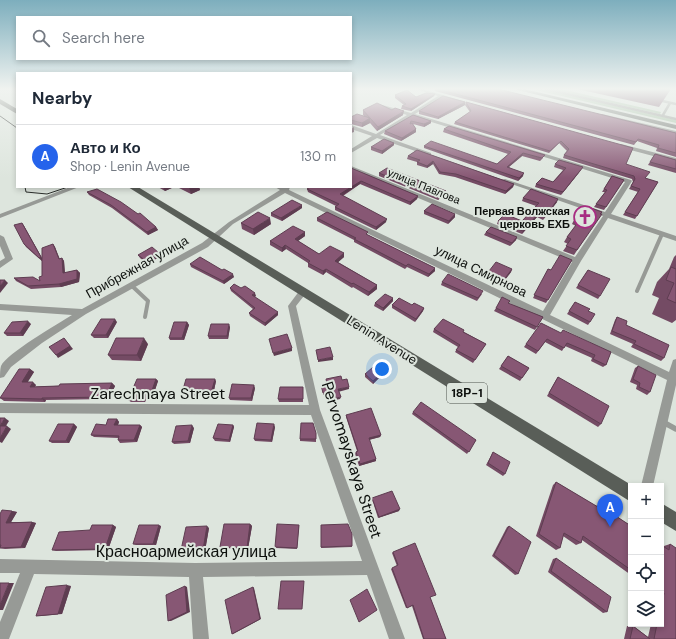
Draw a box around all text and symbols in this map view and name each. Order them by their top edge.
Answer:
search box [16,16,352,60]
icon: search [30,27,52,49]
text: Search here [62,28,145,48]
text: Nearby [32,87,92,109]
text: Авто и Ко [70,138,141,158]
text: A [40,148,50,165]
text: 130 m [300,148,336,165]
text: Shop · Lenin Avenue [70,158,190,175]
street label: улица Павлова [386,165,463,207]
place label: Первая Волжская церковь ЕХБ [474,204,570,231]
church icon: Первая Волжская церковь ЕХБ [572,204,598,230]
street label: Прибрежная улица [83,231,192,302]
street label: улица Смирнова [432,241,531,301]
street label: Lenin Avenue [344,312,420,368]
your location [372,359,392,379]
street label: Pervomayskaya Street [317,379,387,541]
street label: Zarechnaya Street [91,383,225,404]
road number: 18Р-1 [447,383,487,403]
map controls [628,483,664,627]
button: + [628,483,664,519]
pin: A [597,494,623,527]
button: − [628,519,664,555]
street label: Красноармейская улица [96,541,276,562]
button: locate [628,555,664,591]
button: layers [628,591,664,627]

